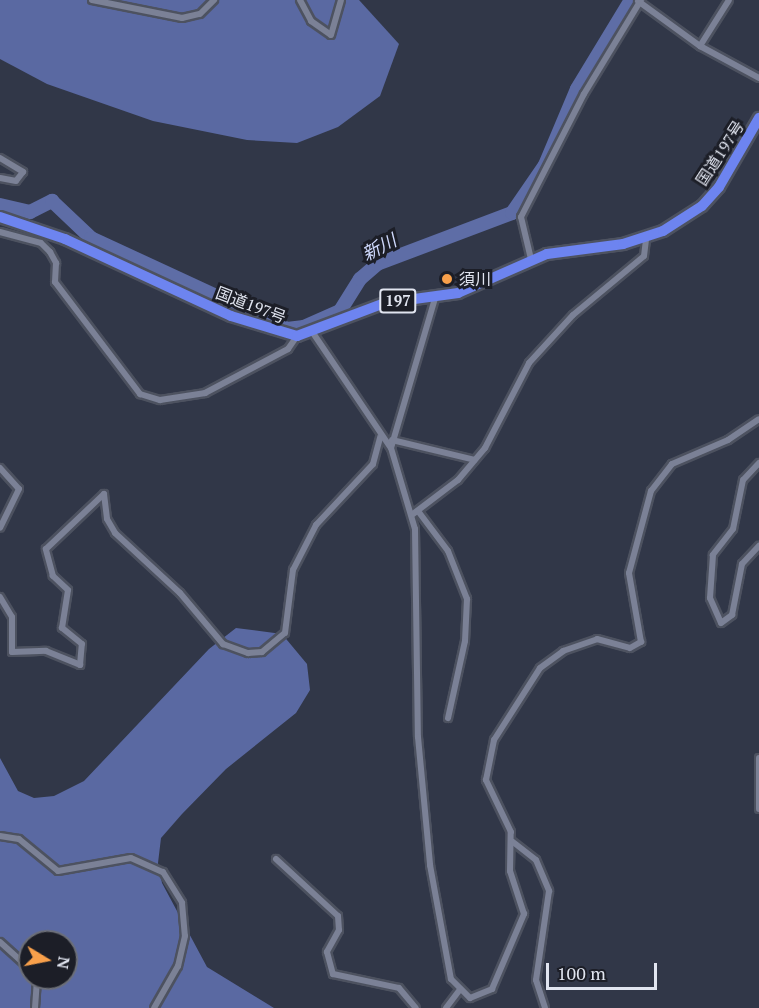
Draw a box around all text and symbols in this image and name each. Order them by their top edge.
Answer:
street label: 国道197号 [692,117,748,189]
water label: 新川 [358,229,400,265]
place label: 須川 [459,269,491,289]
marker: 須川 [440,272,454,286]
street label: 国道197号 [213,283,289,327]
road number: 197 [378,289,418,313]
north arrow [18,930,78,990]
scale bar [549,951,660,989]
text: N [52,955,76,971]
text: 100 m [557,961,606,985]

